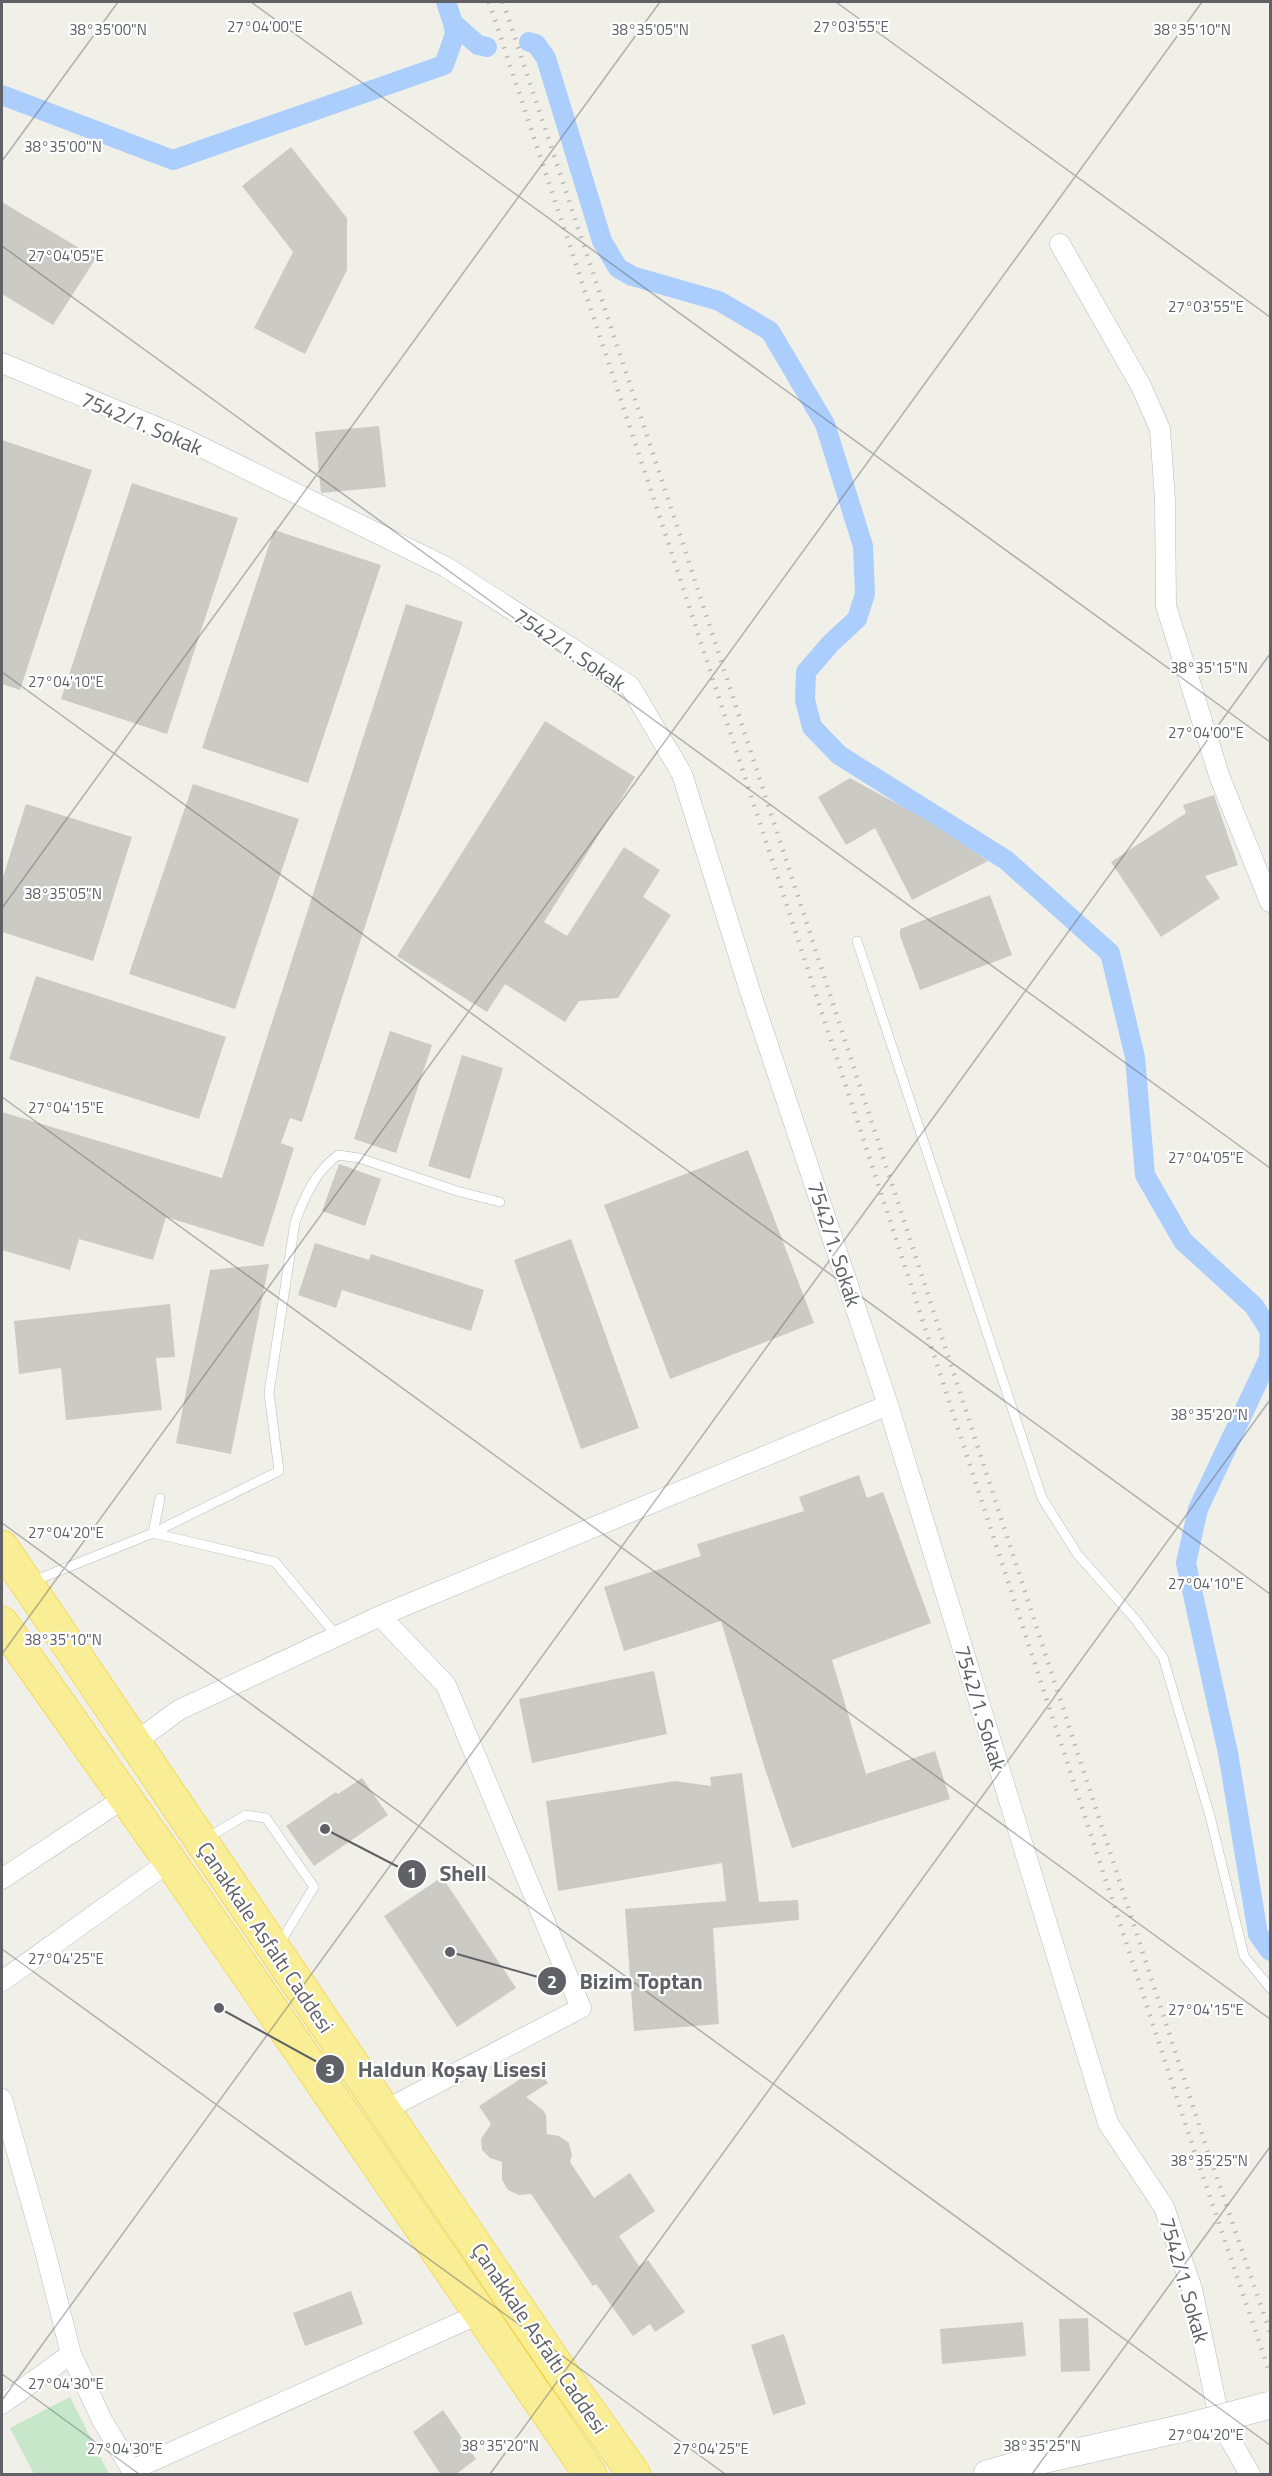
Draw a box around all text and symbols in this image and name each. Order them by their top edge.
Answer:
text: 27°04'00"E [227,15,303,38]
text: 27°03'55"E [813,15,889,38]
text: 38°35'00"N [69,18,147,41]
text: 38°35'05"N [611,18,689,41]
text: 38°35'10"N [1153,18,1231,41]
text: 38°35'00"N [24,135,102,158]
text: 27°04'05"E [28,244,104,267]
text: 27°03'55"E [1168,295,1244,318]
street label: 7542/1. Sokak [76,383,208,463]
street label: 7542/1. Sokak [507,599,633,699]
text: 38°35'15"N [1170,656,1248,679]
text: 27°04'10"E [28,670,104,693]
text: 27°04'00"E [1168,721,1244,744]
text: 38°35'05"N [24,882,102,905]
text: 27°04'15"E [28,1096,104,1119]
text: 27°04'05"E [1168,1146,1244,1169]
street label: 7542/1. Sokak [800,1177,870,1311]
text: 38°35'20"N [1170,1403,1248,1426]
text: 27°04'20"E [28,1521,104,1544]
text: 27°04'10"E [1168,1572,1244,1595]
text: 38°35'10"N [24,1628,102,1651]
street label: 7542/1. Sokak [947,1641,1015,1775]
street label: Çanakkale Asfaltı Caddesi [190,1835,342,2039]
callout: Shell [397,1854,498,1894]
text: Shell [439,1856,487,1890]
text: 1 [407,1860,417,1887]
text: 27°04'25"E [28,1947,104,1970]
callout: Bizim Toptan [537,1961,714,2001]
text: Bizim Toptan [579,1964,703,1998]
text: 2 [547,1968,557,1995]
text: 27°04'15"E [1168,1998,1244,2021]
callout: Haldun Koşay Lisesi [315,2049,558,2089]
text: Haldun Koşay Lisesi [358,2052,546,2086]
text: 3 [325,2056,335,2083]
text: 38°35'25"N [1170,2149,1248,2172]
street label: 7542/1. Sokak [1152,2213,1218,2347]
street label: Çanakkale Asfaltı Caddesi [464,2236,616,2440]
text: 27°04'30"E [28,2372,104,2395]
text: 27°04'20"E [1168,2423,1244,2446]
text: 38°35'20"N [461,2434,539,2457]
text: 38°35'25"N [1003,2434,1081,2457]
text: 27°04'30"E [87,2437,163,2460]
text: 27°04'25"E [673,2437,749,2460]

